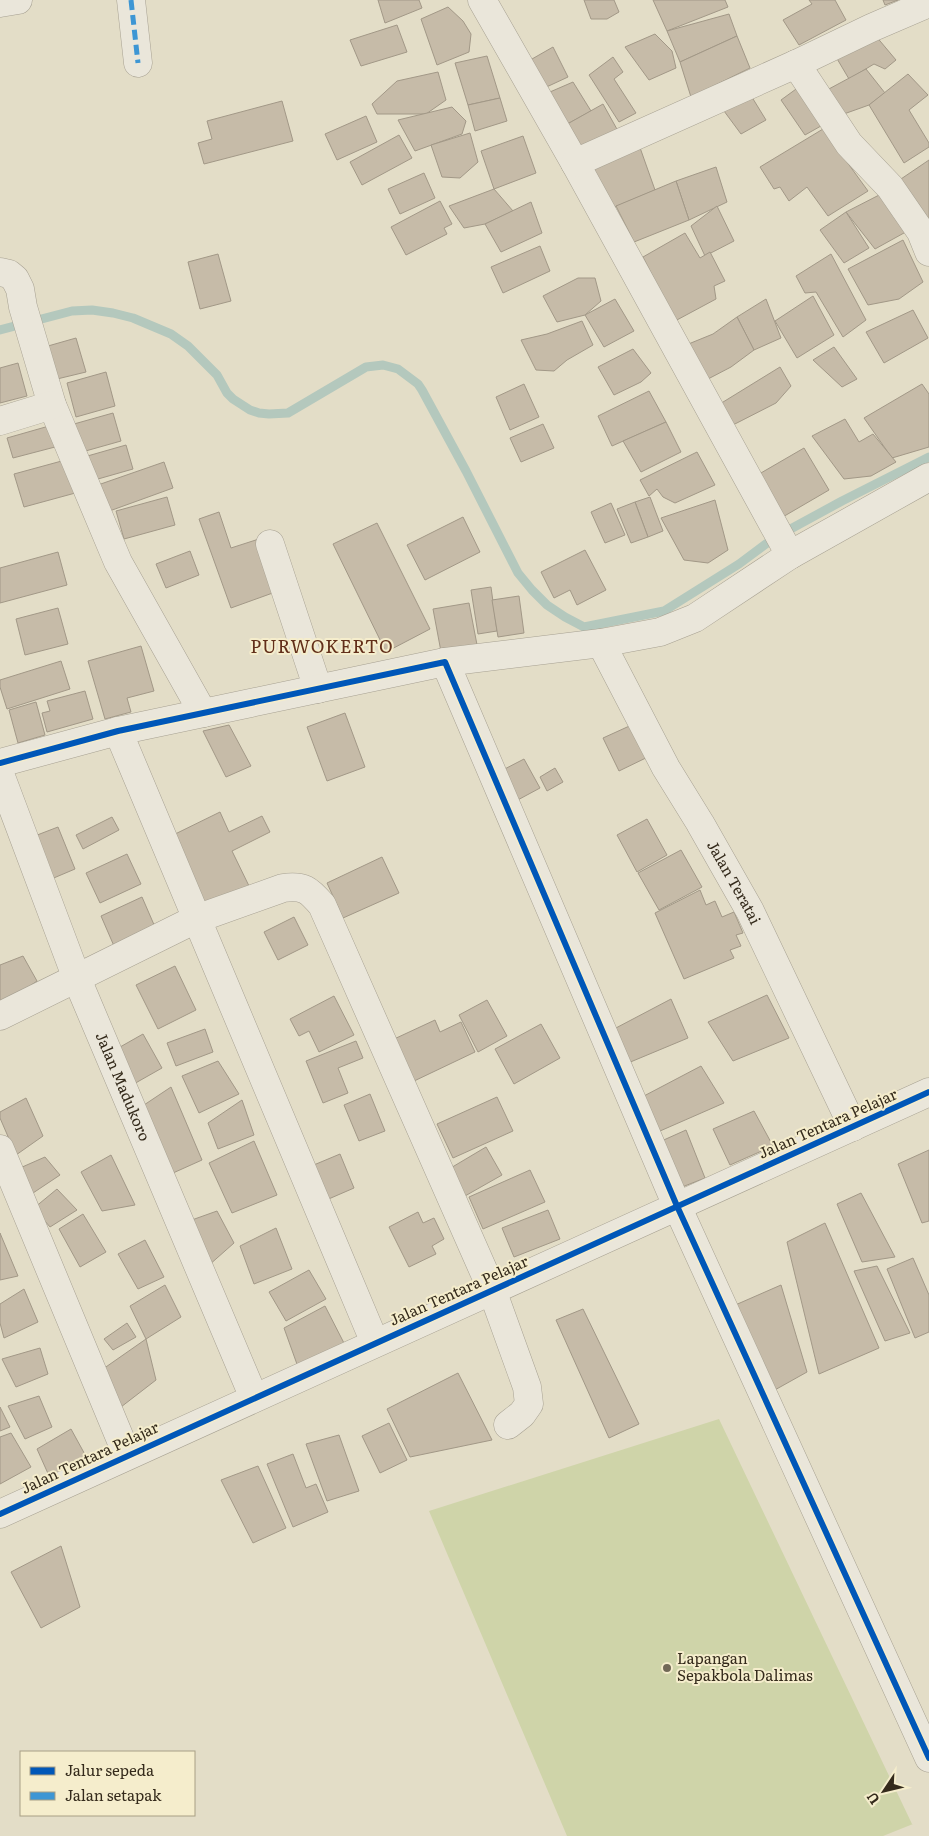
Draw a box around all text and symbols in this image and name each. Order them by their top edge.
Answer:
district label: PURWOKERTO [250,632,394,659]
street label: Jalan Teratai [702,836,768,928]
street label: Jalan Madukoro [91,1028,157,1144]
street label: Jalan Tentara Pelajar [754,1082,900,1164]
street label: Jalan Tentara Pelajar [385,1249,531,1331]
street label: Jalan Tentara Pelajar [17,1415,162,1499]
place label: Lapangan Sepakbola Dalimas [677,1646,813,1686]
marker: Lapangan Sepakbola Dalimas [661,1662,673,1674]
legend [20,1751,195,1816]
text: Jalur sepeda [65,1758,155,1781]
north arrow [859,1766,909,1816]
text: Jalan setapak [65,1783,162,1806]
text: U [861,1789,884,1809]

